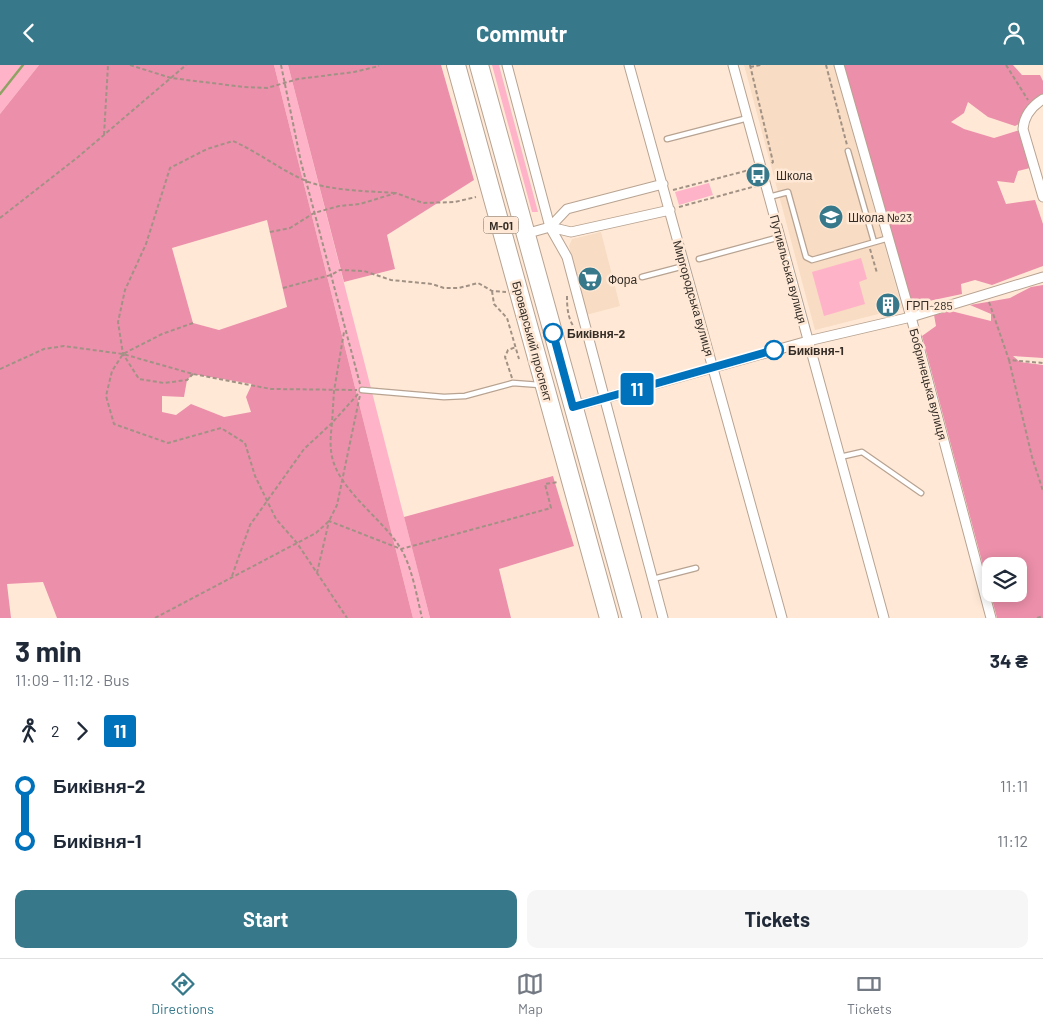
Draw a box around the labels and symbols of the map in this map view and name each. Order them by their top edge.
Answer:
bus stop icon: Школа [745,162,771,188]
place label: Школа [776,168,813,182]
school or university icon: Школа №23 [818,204,844,230]
place label: Школа №23 [848,210,912,224]
street label: Путивльська вулиця [767,213,810,325]
road number: М-01 [484,217,518,233]
street label: Миргородська вулиця [670,238,717,358]
supermarket icon: Фора [577,266,603,292]
place label: Фора [608,272,637,287]
street label: Броварський проспект [509,279,556,403]
building icon: ГРП-285 [875,292,901,318]
place label: ГРП-285 [906,298,953,312]
marker: Бикiвня-2 [543,323,563,343]
place label: Бикiвня-2 [567,326,626,340]
street label: Бобринецька вулиця [906,327,951,441]
marker: Бикiвня-1 [764,340,784,360]
place label: Бикiвня-1 [788,343,844,357]
line badge: 11 [614,373,660,405]

